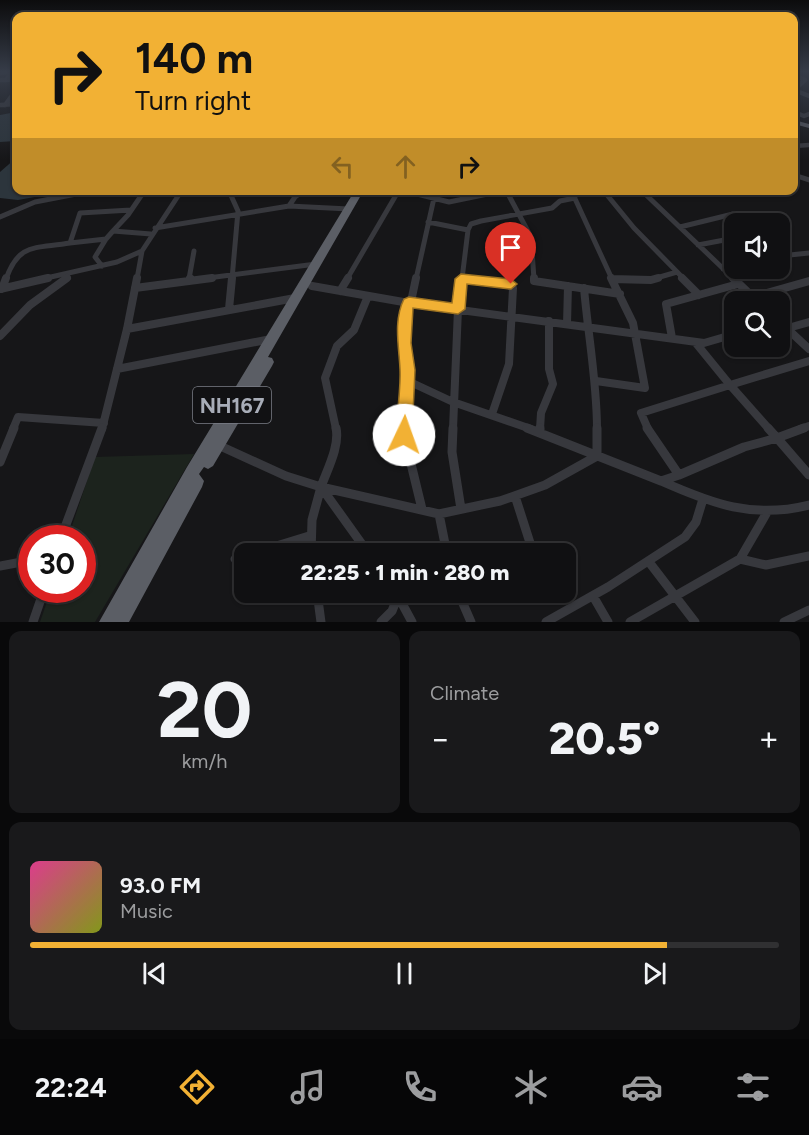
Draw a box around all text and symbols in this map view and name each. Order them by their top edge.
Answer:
text: 140 m [135,33,253,84]
icon: right [36,36,114,114]
text: Turn right [135,84,251,117]
icon: left [326,150,359,183]
icon: ahead [389,150,422,183]
icon: right [452,150,485,183]
map controls [724,213,790,357]
button: sound [724,213,790,279]
pin [485,222,536,284]
icon: arrive [494,231,527,264]
button: search [724,291,790,357]
road number: NH167 [193,387,271,423]
position arrow [372,403,436,467]
speed limit sign: 30 [18,525,96,603]
text: 22:25 · 1 min · 280 m [301,559,509,586]
text: 20 [157,663,252,757]
text: Climate [430,681,499,705]
text: 20.5° [549,711,660,765]
text: − [430,719,451,758]
text: + [758,719,779,758]
text: km/h [182,749,227,773]
text: 93.0 FM [120,872,201,899]
text: Music [120,899,173,923]
icon: previous [138,957,171,990]
icon: pause [388,957,421,990]
icon: next [638,957,671,990]
icon: directions [176,1066,218,1108]
icon: music [287,1066,329,1108]
icon: phone [399,1066,441,1108]
icon: climate [510,1066,552,1108]
icon: car [621,1066,663,1108]
icon: filters [732,1066,774,1108]
text: 22:24 [35,1071,107,1104]

